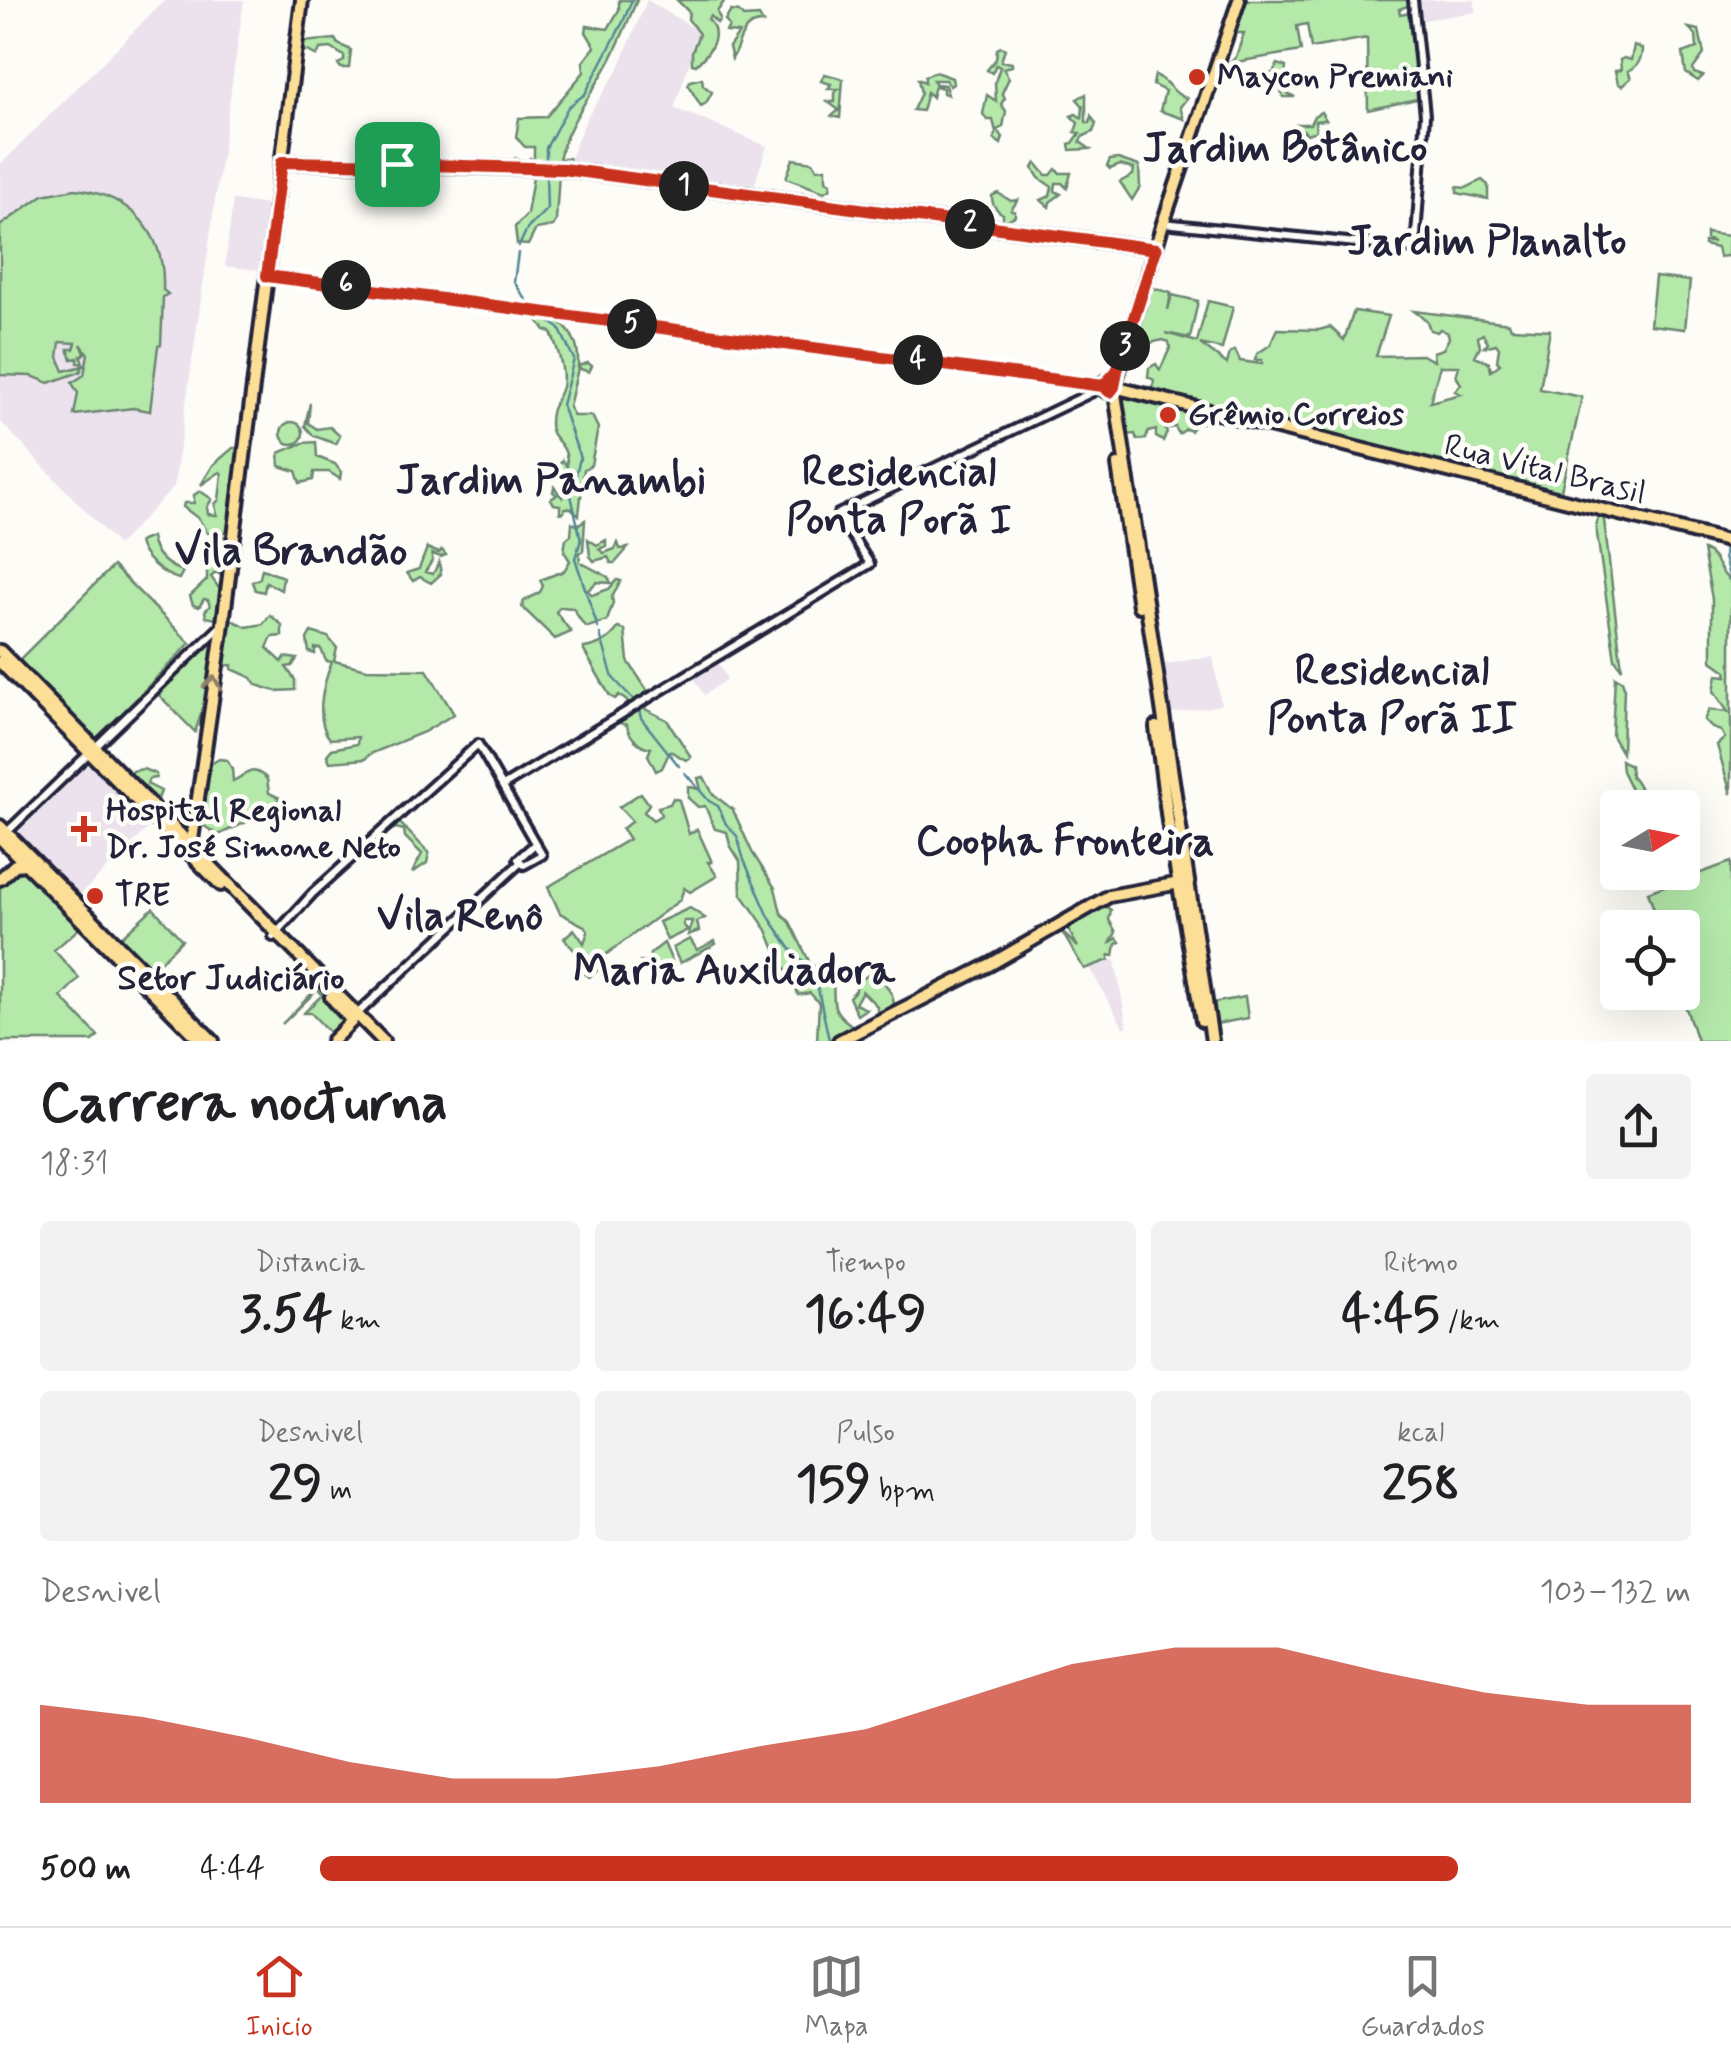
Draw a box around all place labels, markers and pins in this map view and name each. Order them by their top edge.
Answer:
place label: Maycon Premiani [1217,56,1453,98]
marker: Maycon Premiani [1186,66,1208,88]
pin [355,122,440,207]
pin: 1 [659,161,709,211]
pin: 2 [945,199,995,249]
pin: 6 [321,260,371,310]
pin: 5 [607,299,657,349]
pin: 3 [1100,321,1150,371]
pin: 4 [893,335,943,385]
place label: Grêmio Correios [1188,394,1405,436]
marker: Grêmio Correios [1157,404,1179,426]
place label: Hospital Regional Dr. José Simone Neto [106,790,401,869]
marker: Hospital Regional Dr. José Simone Neto [71,816,97,842]
place label: TRE [115,875,171,917]
marker: TRE [84,885,106,907]

